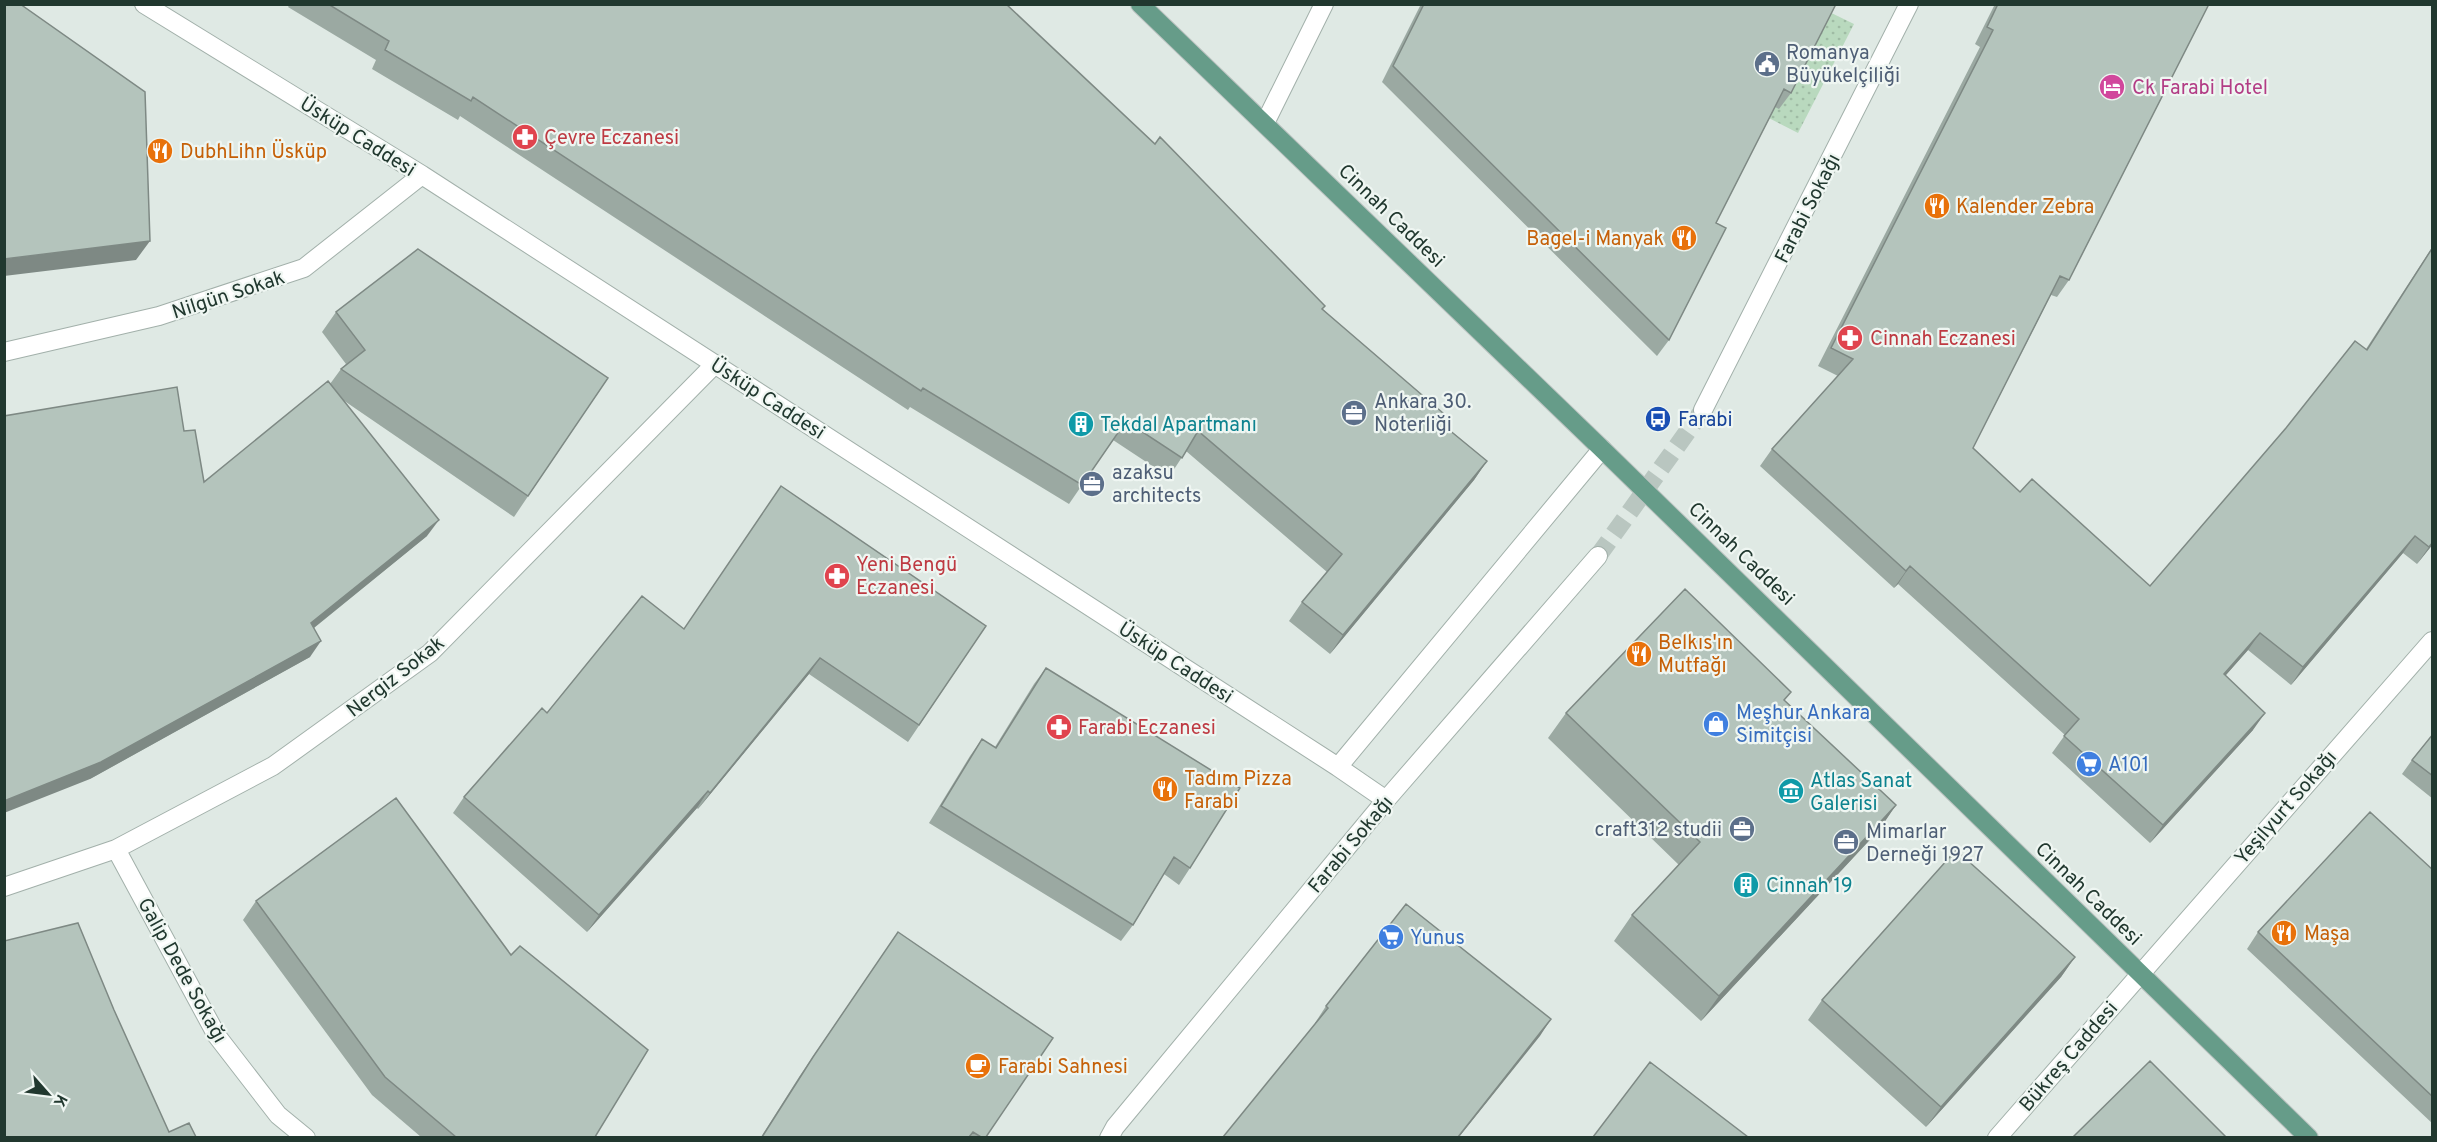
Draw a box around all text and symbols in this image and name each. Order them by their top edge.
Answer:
place label: Romanya Büyükelçiliği [1786,41,1900,90]
public building icon: Romanya Büyükelçiliği [1752,49,1782,79]
hotel icon: Ck Farabi Hotel [2097,72,2127,102]
place label: Ck Farabi Hotel [2132,76,2268,102]
street label: Üsküp Caddesi [294,91,420,184]
pharmacy icon: Çevre Eczanesi [510,122,540,152]
place label: Çevre Eczanesi [544,126,679,152]
restaurant icon: DubhLihn Üsküp [145,136,175,166]
place label: DubhLihn Üsküp [180,139,327,166]
street label: Farabi Sokağı [1770,150,1847,268]
street label: Cinnah Caddesi [1332,159,1450,274]
restaurant icon: Kalender Zebra [1922,191,1952,221]
place label: Kalender Zebra [1956,195,2094,221]
restaurant icon: Bagel-i Manyak [1669,223,1699,253]
place label: Bagel-i Manyak [1526,227,1664,253]
street label: Nilgün Sokak [169,265,288,326]
pharmacy icon: Cinnah Eczanesi [1835,323,1865,353]
place label: Cinnah Eczanesi [1870,327,2016,353]
street label: Üsküp Caddesi [705,352,830,446]
place label: Ankara 30. Noterliği [1374,390,1472,439]
office icon: Ankara 30. Noterliği [1339,398,1369,428]
bus stop icon: Farabi [1643,404,1673,434]
place label: Farabi [1678,408,1733,434]
building icon: Tekdal Apartmanı [1066,409,1096,439]
place label: Tekdal Apartmanı [1100,413,1257,439]
place label: azaksu architects [1112,461,1201,510]
office icon: azaksu architects [1077,469,1107,499]
street label: Cinnah Caddesi [1682,497,1800,612]
place label: Yeni Bengü Eczanesi [856,553,957,602]
pharmacy icon: Yeni Bengü Eczanesi [822,561,852,591]
street label: Üsküp Caddesi [1113,616,1238,710]
street label: Nergiz Sokak [342,631,451,724]
place label: Belkıs'ın Mutfağı [1658,631,1733,680]
restaurant icon: Belkıs'ın Mutfağı [1624,639,1654,669]
place label: Meşhur Ankara Simitçisi [1736,701,1870,750]
shop icon: Meşhur Ankara Simitçisi [1701,709,1731,739]
pharmacy icon: Farabi Eczanesi [1044,712,1074,742]
place label: Farabi Eczanesi [1078,716,1216,742]
street label: Yeşilyurt Sokağı [2230,746,2343,871]
supermarket icon: A101 [2074,749,2104,779]
place label: A101 [2108,753,2149,779]
place label: Tadım Pizza Farabi [1184,767,1292,816]
place label: Atlas Sanat Galerisi [1810,769,1912,818]
restaurant icon: Tadım Pizza Farabi [1150,774,1180,804]
museum icon: Atlas Sanat Galerisi [1776,776,1806,806]
street label: Farabi Sokağı [1303,791,1400,899]
office icon: craft312 studii [1727,814,1757,844]
place label: craft312 studii [1594,818,1722,844]
place label: Mimarlar Derneği 1927 [1866,820,1984,869]
office icon: Mimarlar Derneği 1927 [1831,827,1861,857]
street label: Cinnah Caddesi [2029,837,2147,952]
building icon: Cinnah 19 [1731,870,1761,900]
place label: Cinnah 19 [1766,874,1853,900]
street label: Galip Dede Sokağı [131,894,232,1048]
restaurant icon: Maşa [2269,918,2299,948]
supermarket icon: Yunus [1376,922,1406,952]
place label: Maşa [2304,922,2350,948]
place label: Yunus [1410,926,1465,952]
street label: Bükreş Caddesi [2014,997,2125,1118]
cafe icon: Farabi Sahnesi [963,1051,993,1081]
place label: Farabi Sahnesi [998,1055,1128,1081]
north arrow [18,1064,78,1124]
text: K [48,1090,71,1110]

